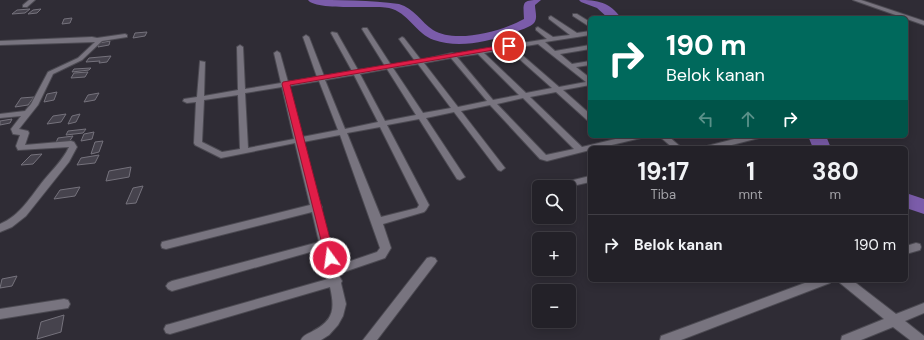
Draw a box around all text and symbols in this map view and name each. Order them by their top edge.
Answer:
text: 190 m [666,27,747,64]
pin [492,29,526,63]
icon: right [600,32,652,84]
icon: arrive [498,35,520,57]
text: Belok kanan [666,63,765,87]
icon: left [695,108,717,130]
icon: ahead [737,108,759,130]
icon: right [779,108,801,130]
text: 19:17 [637,156,689,187]
text: 1 [746,156,755,187]
text: 380 [812,156,859,187]
map controls [532,180,576,328]
button: search [532,180,576,224]
text: Tiba [650,186,676,203]
text: mnt [738,186,763,203]
text: m [830,186,841,203]
button: + [532,232,576,276]
icon: right [600,234,622,256]
text: Belok kanan [634,235,722,255]
text: 190 m [854,235,896,255]
position arrow [309,237,351,279]
button: − [532,284,576,328]

